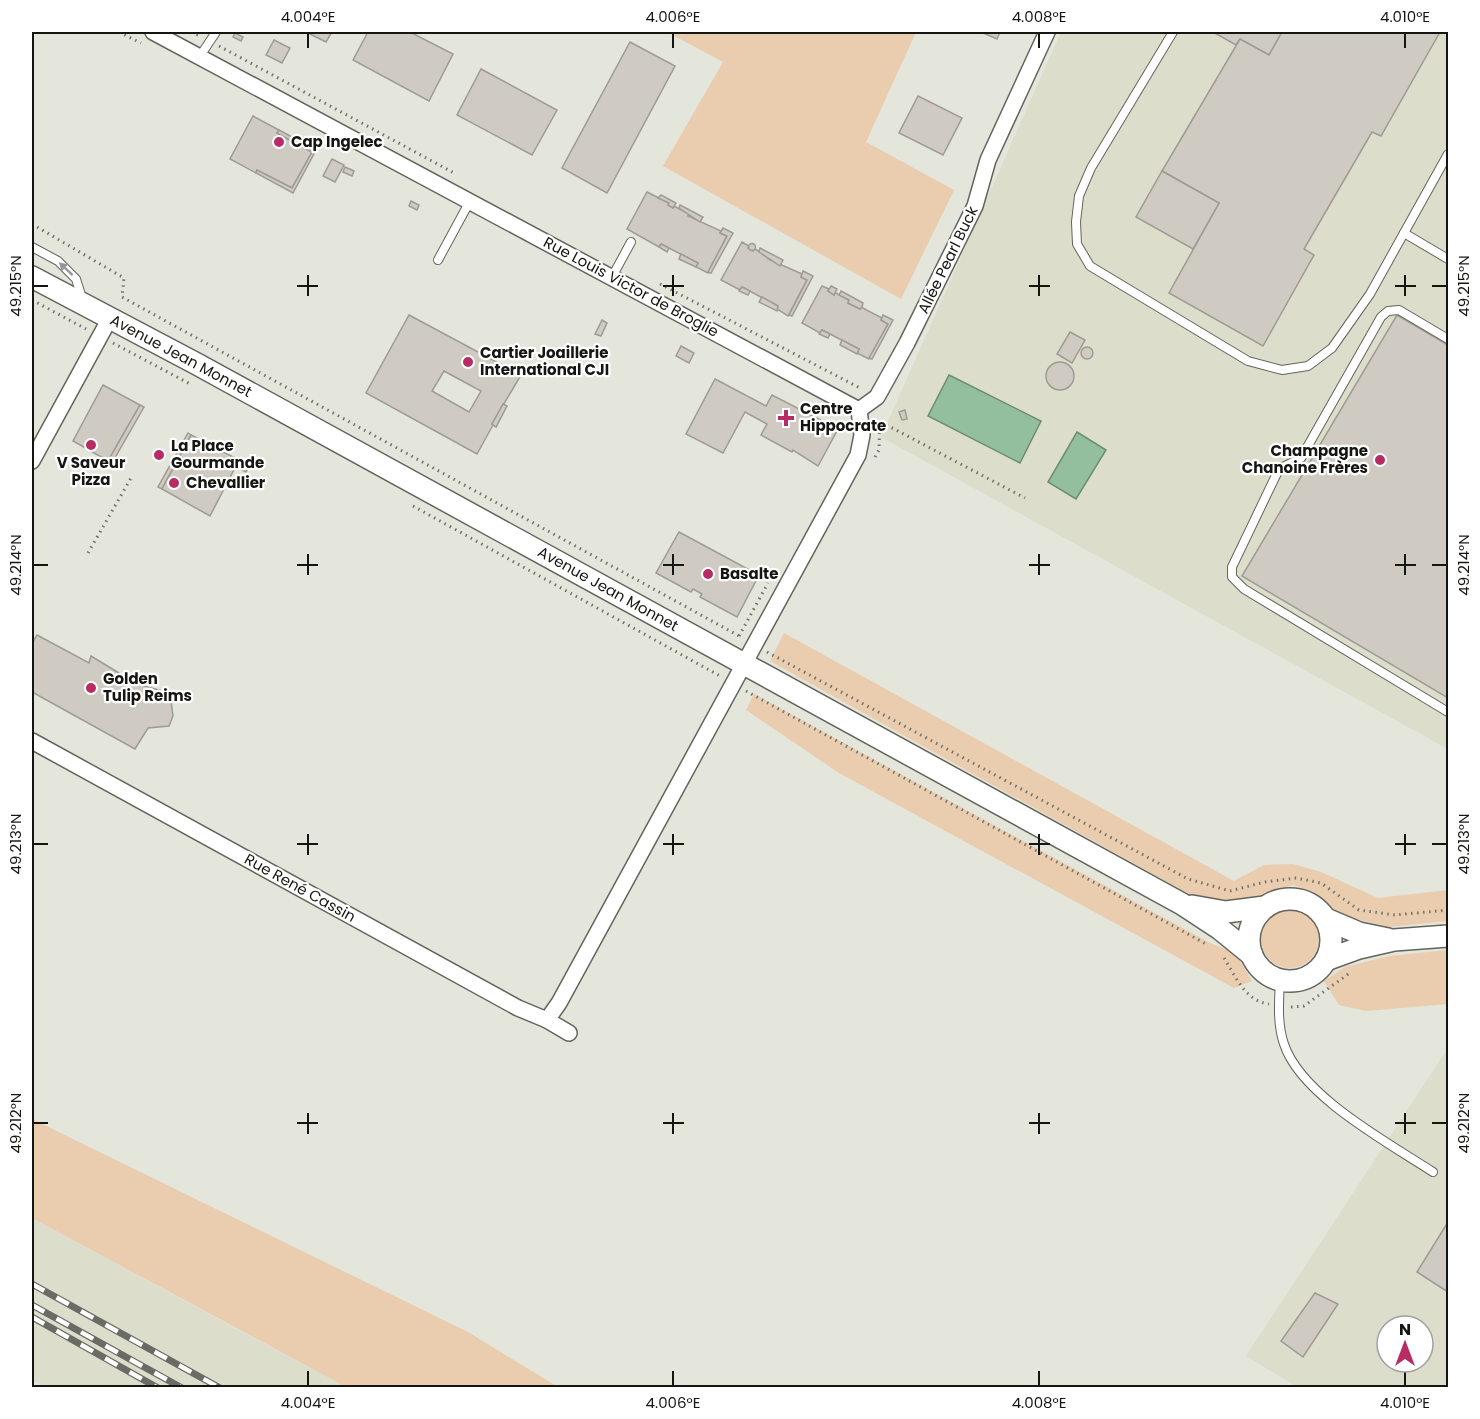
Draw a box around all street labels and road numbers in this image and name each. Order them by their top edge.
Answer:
street label: Allée Pearl Buck [912,202,983,317]
street label: Rue Louis Victor de Broglie [540,231,722,342]
street label: Avenue Jean Monnet [107,309,256,402]
street label: Avenue Jean Monnet [534,541,682,636]
street label: Rue René Cassin [241,848,360,927]

